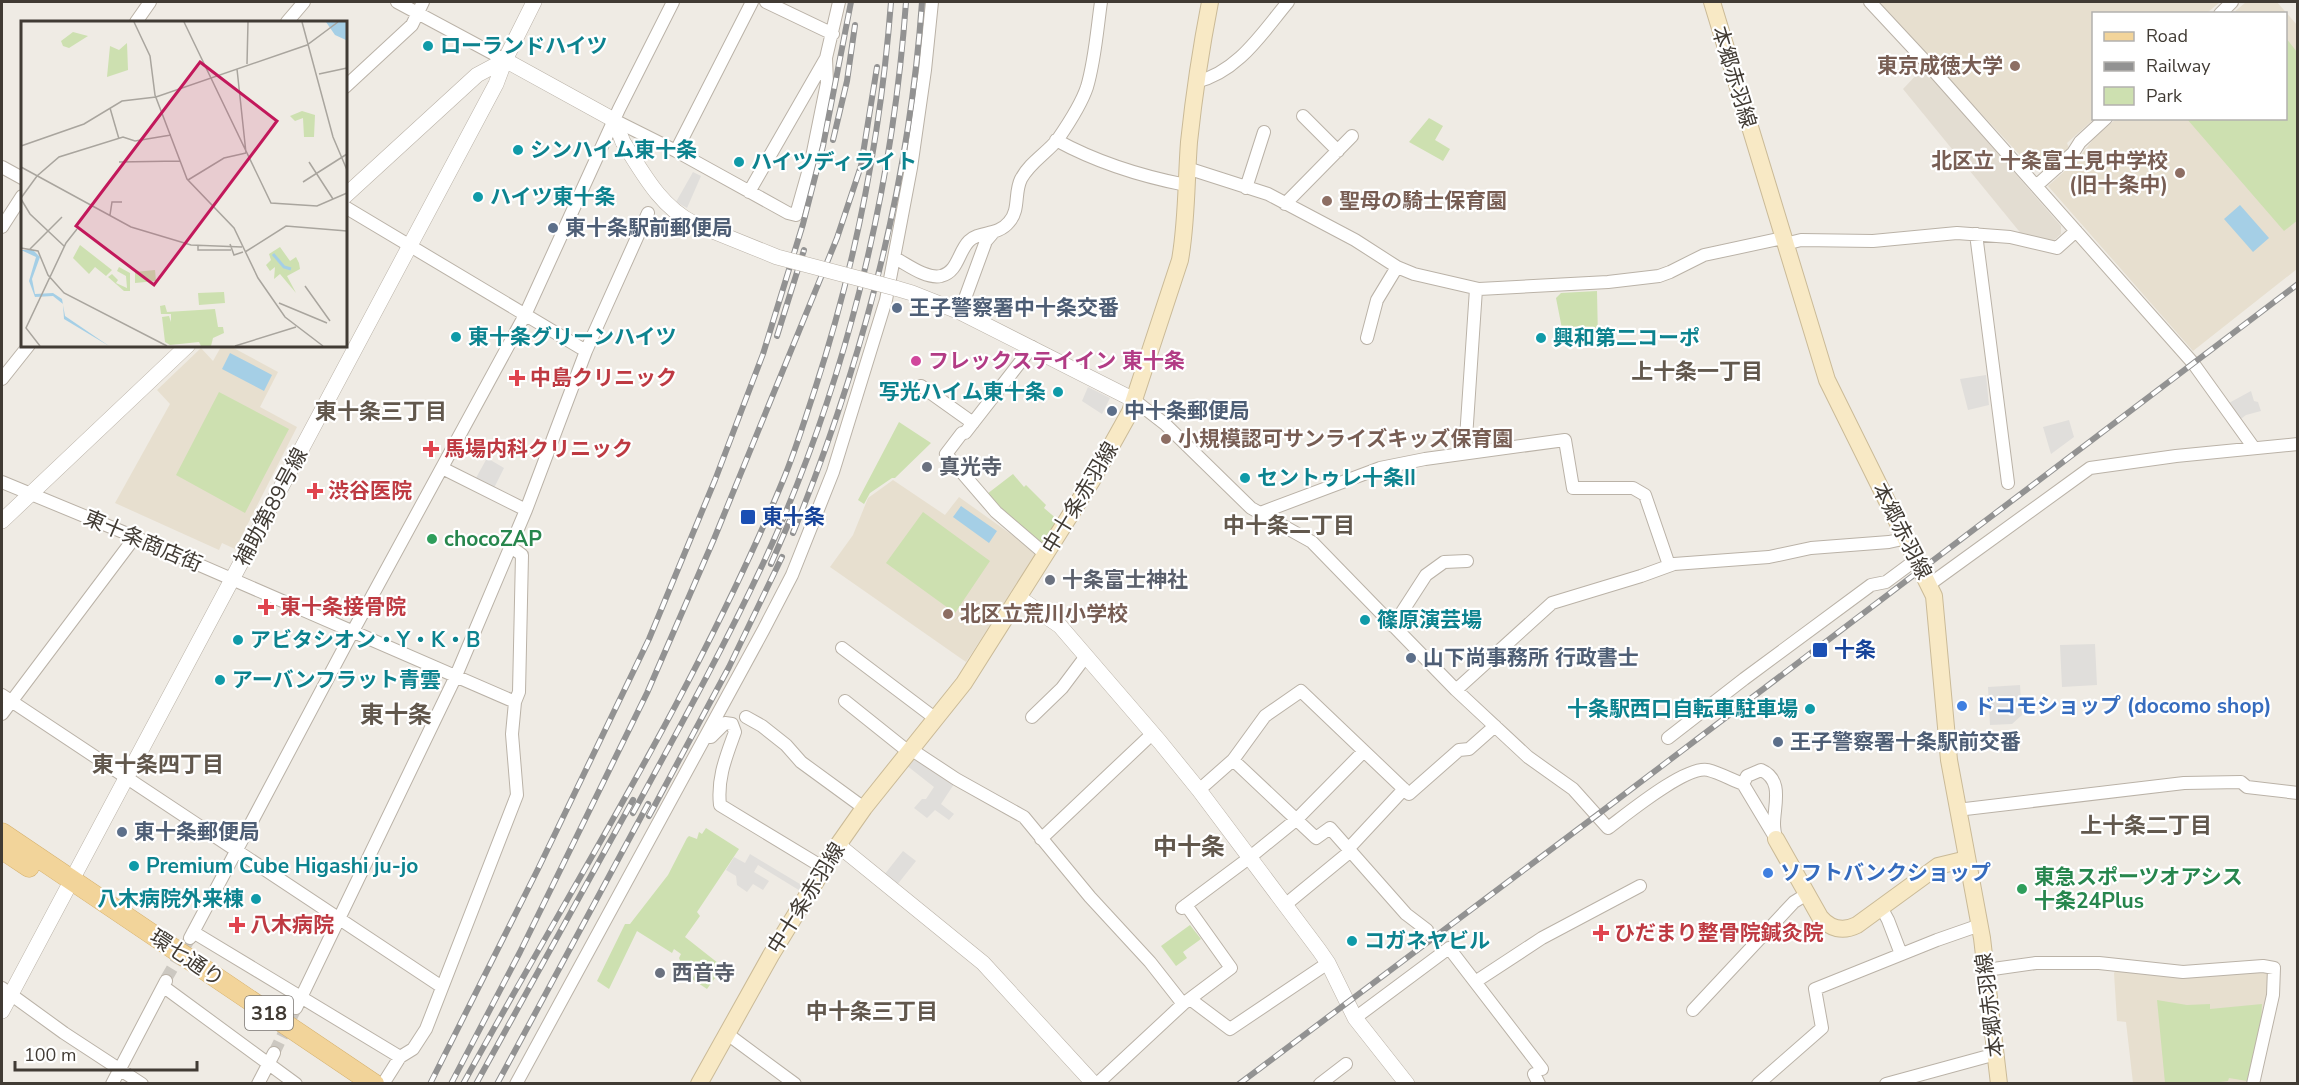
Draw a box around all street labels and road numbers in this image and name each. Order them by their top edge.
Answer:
street label: 本郷赤羽線 [1705,23,1763,131]
street label: 中十条赤羽線 [1036,437,1124,559]
street label: 補助第89号線 [228,443,314,571]
street label: 本郷赤羽線 [1866,478,1938,584]
street label: 東十条商店街 [80,503,206,579]
street label: 中十条赤羽線 [761,837,851,959]
street label: 環七通り [144,923,230,993]
street label: 本郷赤羽線 [1970,951,2010,1059]
road number: 318 [245,996,293,1030]

